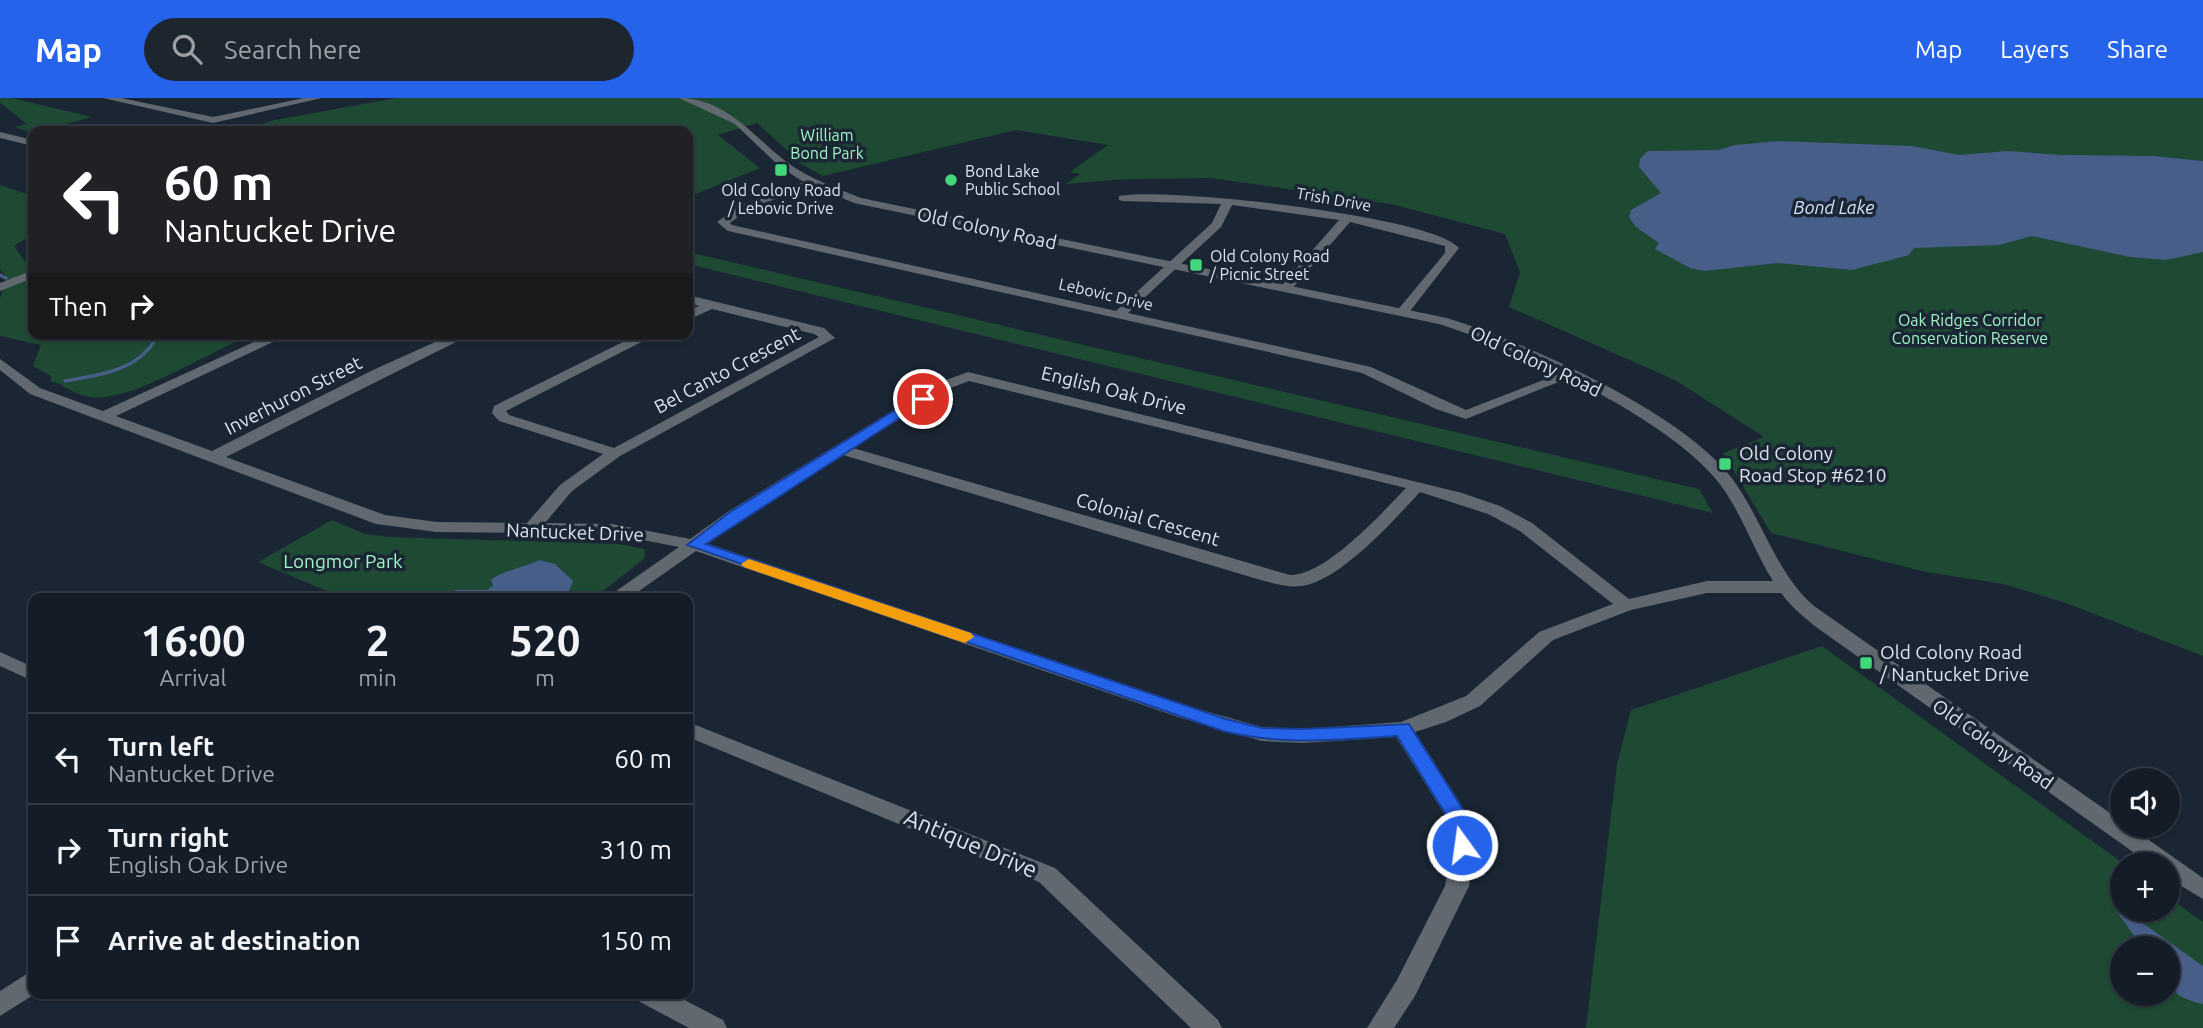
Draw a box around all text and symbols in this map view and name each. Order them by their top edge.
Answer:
search box [144,18,634,81]
icon: search [168,30,206,68]
text: Map [35,31,102,68]
text: Search here [224,35,362,64]
text: Map [1915,36,1962,63]
text: Layers [2000,36,2069,63]
text: Share [2107,36,2168,63]
park label: William Bond Park [790,126,864,162]
icon: left [49,154,140,245]
text: 60 m [164,154,273,209]
marker: Old Colony Road / Lebovic Drive [773,162,789,178]
place label: Bond Lake Public School [965,162,1060,198]
marker: Bond Lake Public School [943,172,959,188]
place label: Old Colony Road / Lebovic Drive [721,181,841,217]
street label: Trish Drive [1295,184,1373,214]
water label: Bond Lake [1794,197,1874,217]
street label: Old Colony Road [915,202,1059,254]
text: Nantucket Drive [164,212,396,248]
place label: Old Colony Road / Picnic Street [1209,247,1330,283]
marker: Old Colony Road / Picnic Street [1188,257,1204,273]
street label: Lebovic Drive [1057,274,1155,314]
icon: right [122,287,160,325]
text: Then [49,292,108,321]
park label: Oak Ridges Corridor Conservation Reserve [1892,311,2048,347]
street label: Old Colony Road [1467,321,1605,401]
street label: Bel Canto Crescent [650,322,804,418]
street label: Inverhuron Street [221,351,366,439]
street label: English Oak Drive [1039,361,1189,419]
pin [893,369,953,429]
icon: arrive [904,380,942,418]
place label: Old Colony Road Stop #6210 [1739,442,1886,486]
marker: Old Colony Road Stop #6210 [1717,456,1733,472]
street label: Colonial Crescent [1074,488,1223,550]
street label: Nantucket Drive [506,519,644,545]
park label: Longmor Park [283,550,403,572]
text: 16:00 [141,617,246,664]
text: 2 [366,617,389,664]
text: 520 [509,617,580,664]
place label: Old Colony Road / Nantucket Drive [1879,641,2029,685]
marker: Old Colony Road / Nantucket Drive [1858,655,1874,671]
text: Arrival [160,665,227,690]
text: min [358,665,397,690]
text: m [535,665,555,690]
street label: Old Colony Road [1929,694,2057,794]
text: Turn left [108,732,214,761]
icon: left [49,740,87,778]
text: 60 m [614,744,672,773]
text: Nantucket Drive [108,761,275,786]
map controls [2110,768,2180,1006]
button: sound [2110,768,2180,838]
street label: Antique Drive [901,804,1041,882]
position arrow [1425,808,1499,882]
text: Turn right [108,823,229,852]
icon: right [49,831,87,869]
text: 310 m [600,835,672,864]
text: English Oak Drive [108,852,288,877]
button: + [2110,852,2180,922]
icon: arrive [49,922,87,960]
text: Arrive at destination [108,926,361,955]
text: 150 m [600,926,672,955]
button: − [2110,936,2180,1006]

